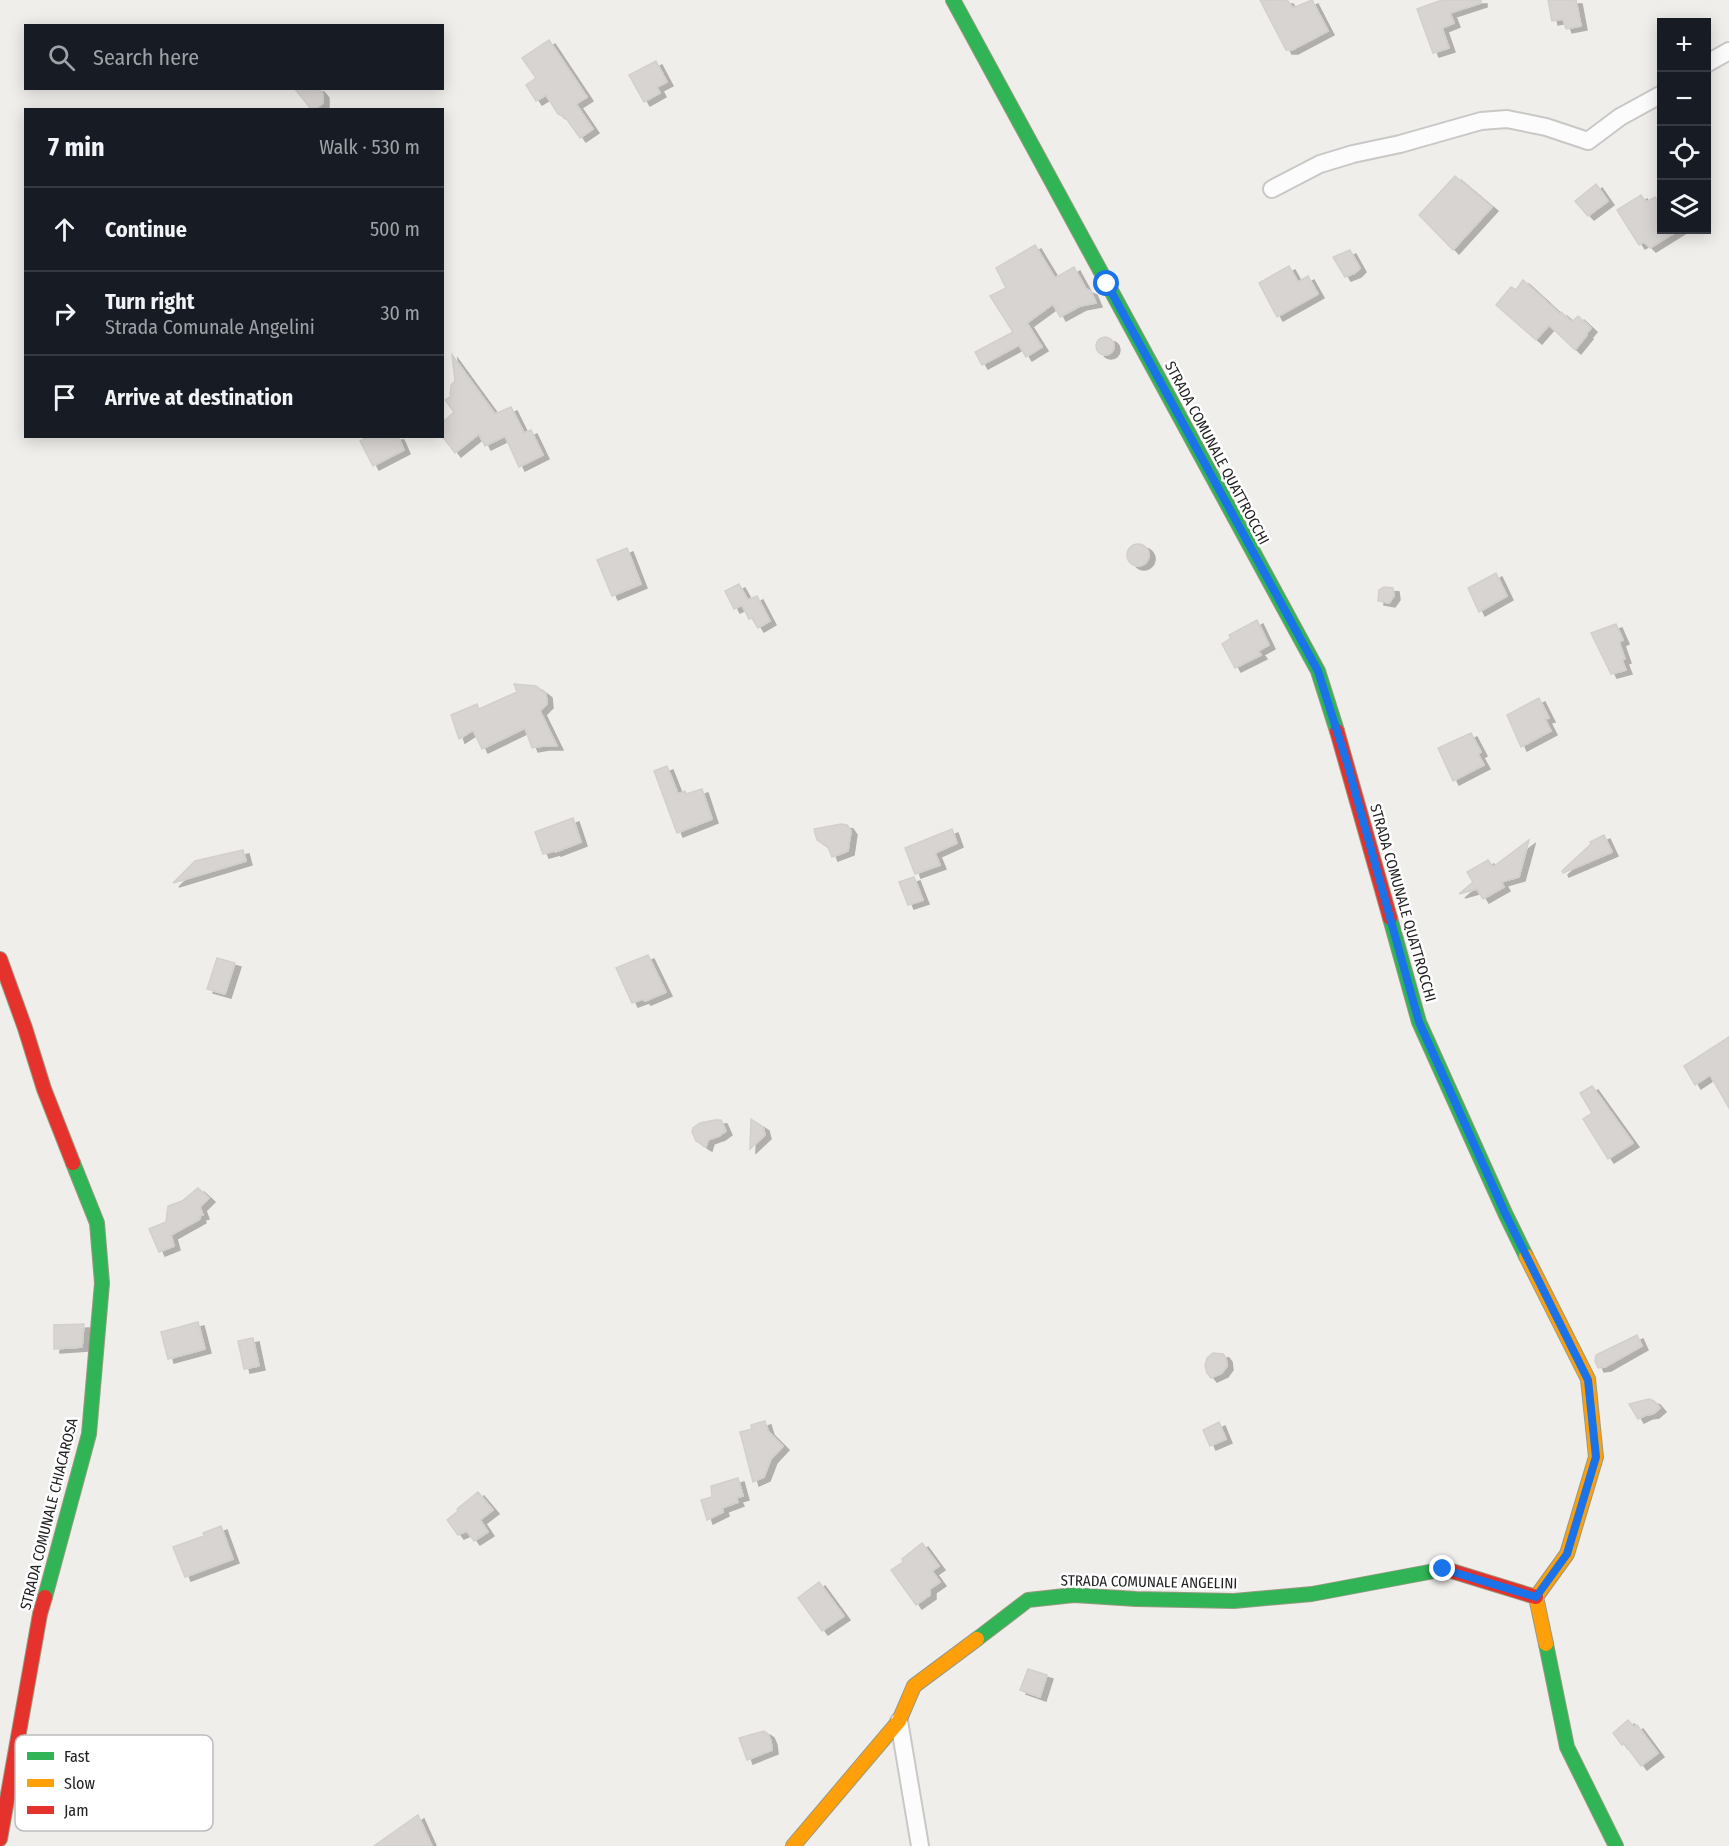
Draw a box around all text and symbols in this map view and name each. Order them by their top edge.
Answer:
map controls [1657,18,1711,234]
button: + [1657,18,1711,72]
search box [24,24,444,90]
icon: search [45,41,78,74]
text: Search here [93,44,199,71]
button: − [1657,72,1711,126]
button: locate [1657,126,1711,180]
text: 7 min [48,132,105,163]
text: Walk · 530 m [319,135,420,159]
button: layers [1657,180,1711,234]
icon: ahead [48,213,81,246]
text: Continue [105,216,187,243]
text: 500 m [370,217,420,241]
route start [1093,270,1119,296]
text: Turn right [105,288,194,315]
icon: right [48,297,81,330]
text: 30 m [380,301,420,325]
text: Strada Comunale Angelini [105,315,315,339]
street label: STRADA COMUNALE QUATTROCCHI [1161,358,1273,548]
icon: arrive [48,381,81,414]
text: Arrive at destination [105,384,293,411]
street label: STRADA COMUNALE QUATTROCCHI [1366,802,1440,1004]
street label: STRADA COMUNALE CHIACAROSA [16,1416,82,1612]
route end [1429,1555,1455,1581]
street label: STRADA COMUNALE ANGELINI [1061,1571,1237,1593]
legend [15,1735,213,1831]
text: Fast [64,1747,91,1766]
text: Slow [64,1774,95,1793]
text: Jam [64,1801,89,1820]

